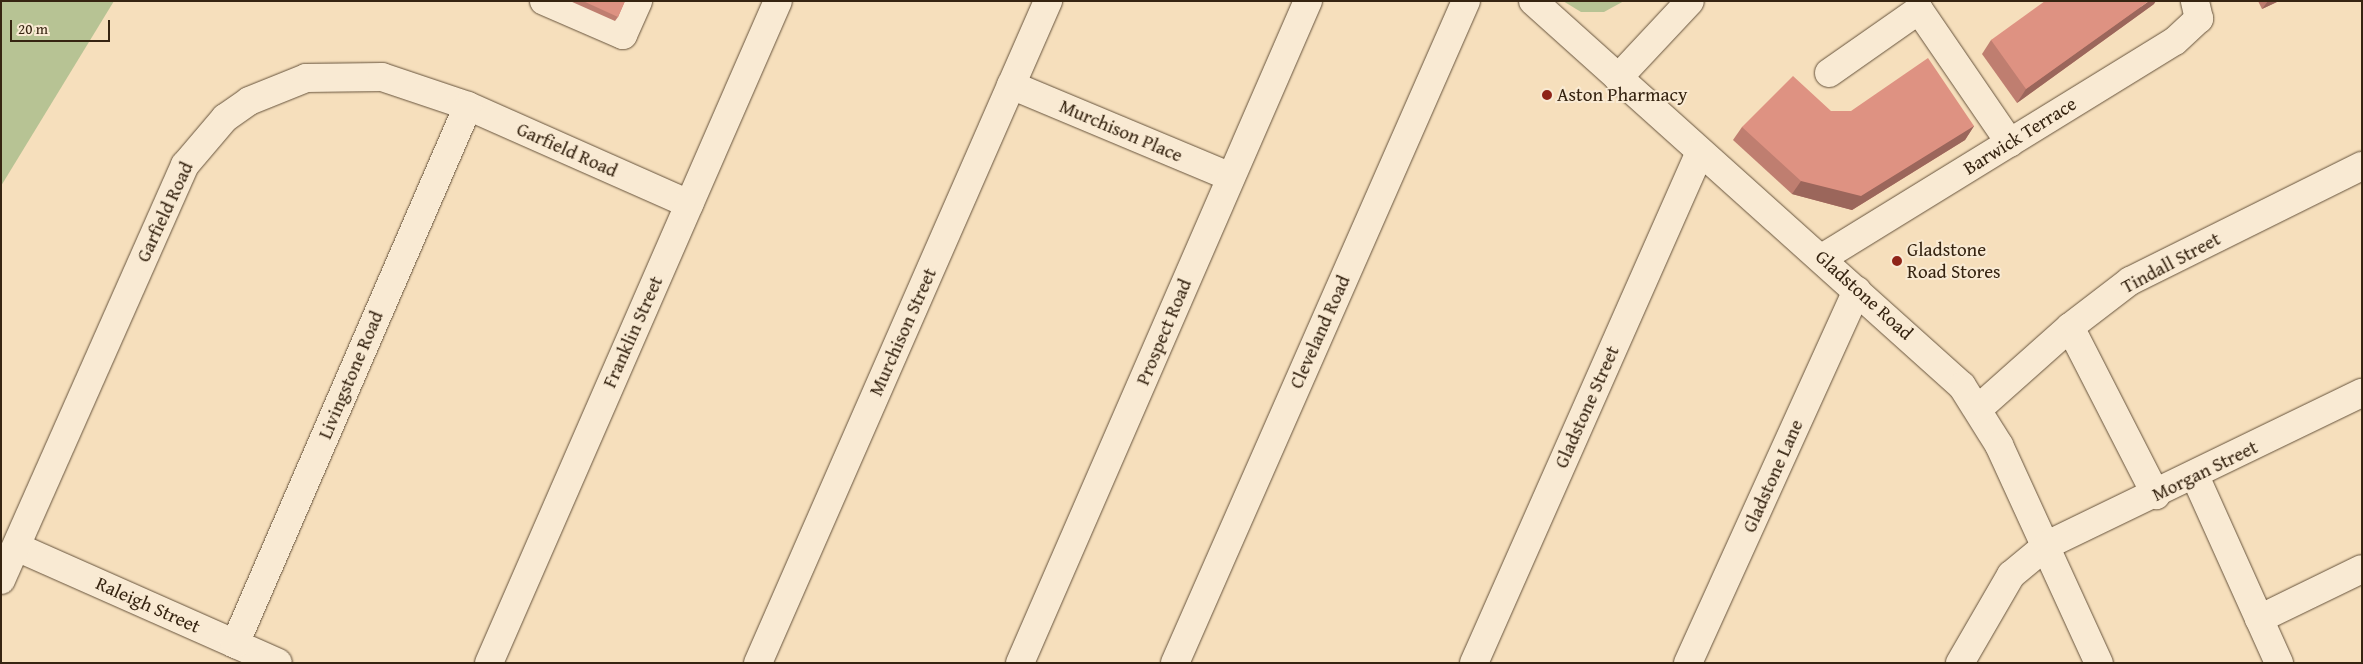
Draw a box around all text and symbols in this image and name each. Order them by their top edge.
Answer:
scale bar [12,10,112,42]
text: 20 m [18,18,48,39]
place label: Aston Pharmacy [1557,84,1687,106]
marker: Aston Pharmacy [1541,89,1553,101]
street label: Barwick Terrace [1959,92,2081,180]
street label: Murchison Place [1056,95,1186,167]
street label: Garfield Road [513,118,621,182]
street label: Garfield Road [132,158,198,266]
street label: Tindall Street [2118,227,2224,299]
place label: Gladstone Road Stores [1907,239,2001,283]
street label: Gladstone Road [1811,245,1917,345]
marker: Gladstone Road Stores [1891,255,1903,267]
street label: Murchison Street [865,264,941,400]
street label: Cleveland Road [1285,272,1355,392]
street label: Franklin Street [598,273,668,391]
street label: Prospect Road [1131,275,1197,389]
street label: Livingstone Road [314,308,388,442]
street label: Gladstone Street [1550,342,1624,472]
street label: Gladstone Lane [1738,416,1808,536]
street label: Morgan Street [2149,436,2261,506]
street label: Raleigh Street [92,572,204,638]

